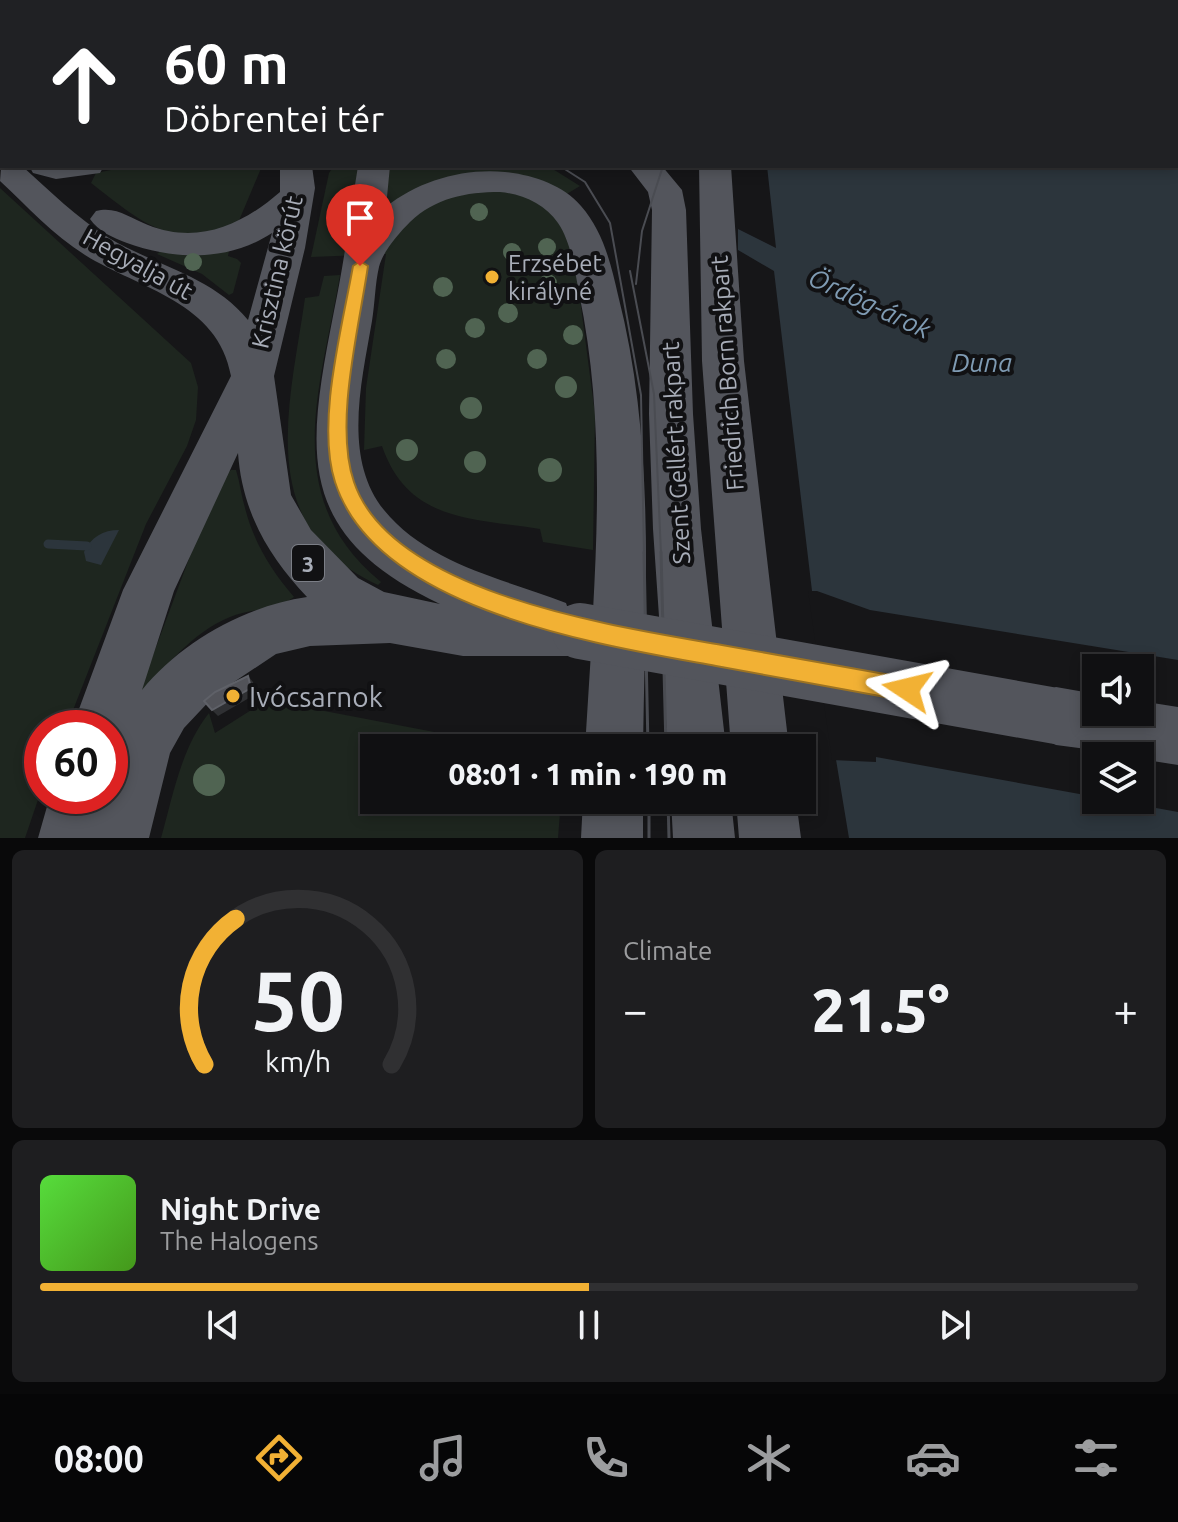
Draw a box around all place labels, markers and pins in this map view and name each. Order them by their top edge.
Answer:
pin [326,184,394,266]
place label: Erzsébet királyné [508,250,603,305]
marker: Erzsébet királyné [483,268,501,286]
place label: Ivócsarnok [249,681,383,712]
marker: Ivócsarnok [224,687,242,705]

